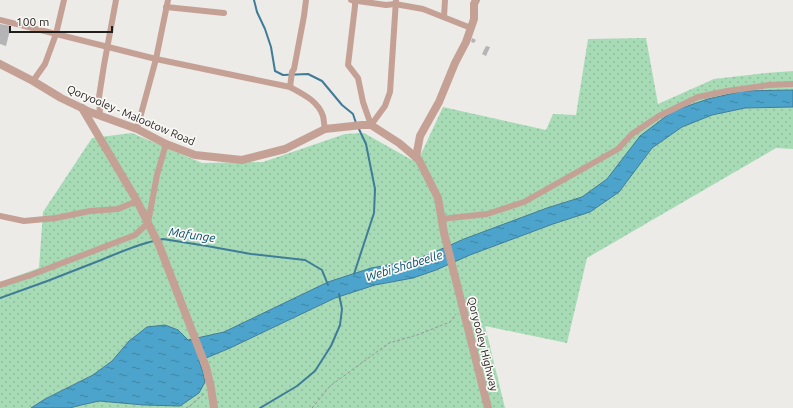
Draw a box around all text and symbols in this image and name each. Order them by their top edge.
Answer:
scale bar [10,8,112,34]
text: 100 m [16,15,49,28]
street label: Qoryooley - Malootow Road [65,82,197,148]
water label: Mafunge [168,225,216,244]
water label: Webi Shabeelle [364,248,444,283]
street label: Qoryooley Highway [465,296,501,393]

